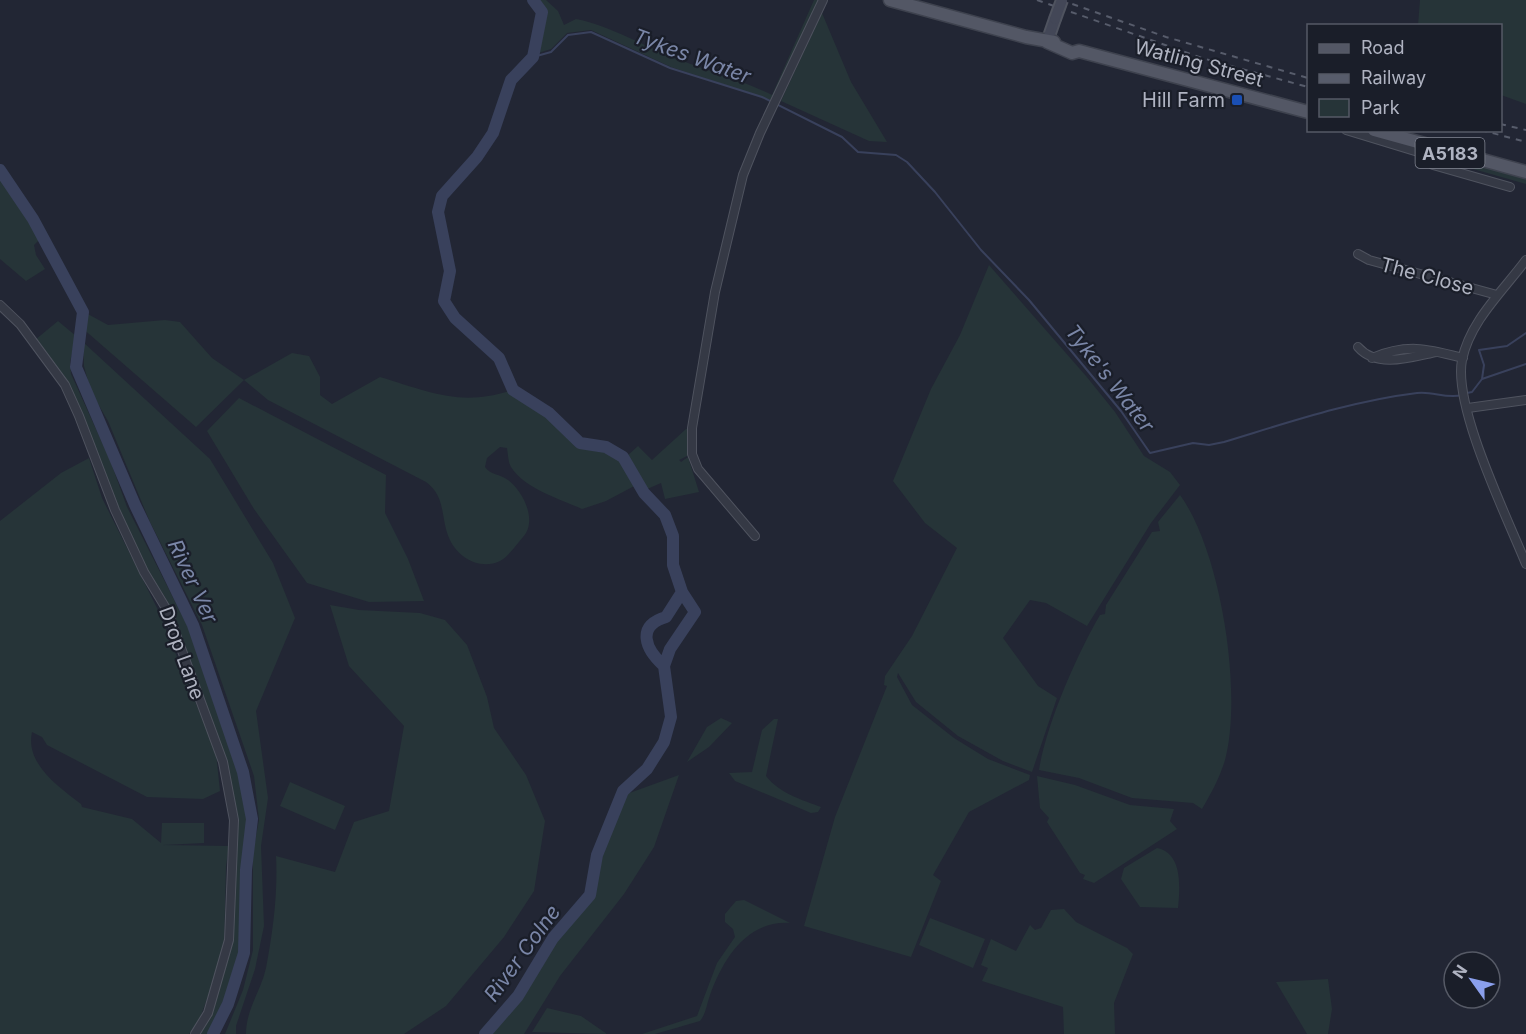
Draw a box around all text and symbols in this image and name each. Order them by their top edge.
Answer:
water label: Tykes Water [630,23,755,89]
legend [1307,24,1502,132]
street label: Watling Street [1132,34,1266,92]
text: Road [1361,37,1404,58]
text: Railway [1361,67,1426,88]
place label: Hill Farm [1142,88,1225,112]
marker: Hill Farm [1230,93,1244,107]
text: Park [1361,97,1400,118]
road number: A5183 [1416,138,1484,168]
street label: The Close [1378,252,1476,300]
water label: Tyke's Water [1060,319,1160,438]
water label: River Ver [163,535,224,628]
street label: Drop Lane [154,603,210,703]
water label: River Colne [479,900,565,1006]
north arrow [1442,950,1502,1010]
text: N [1448,961,1471,982]

